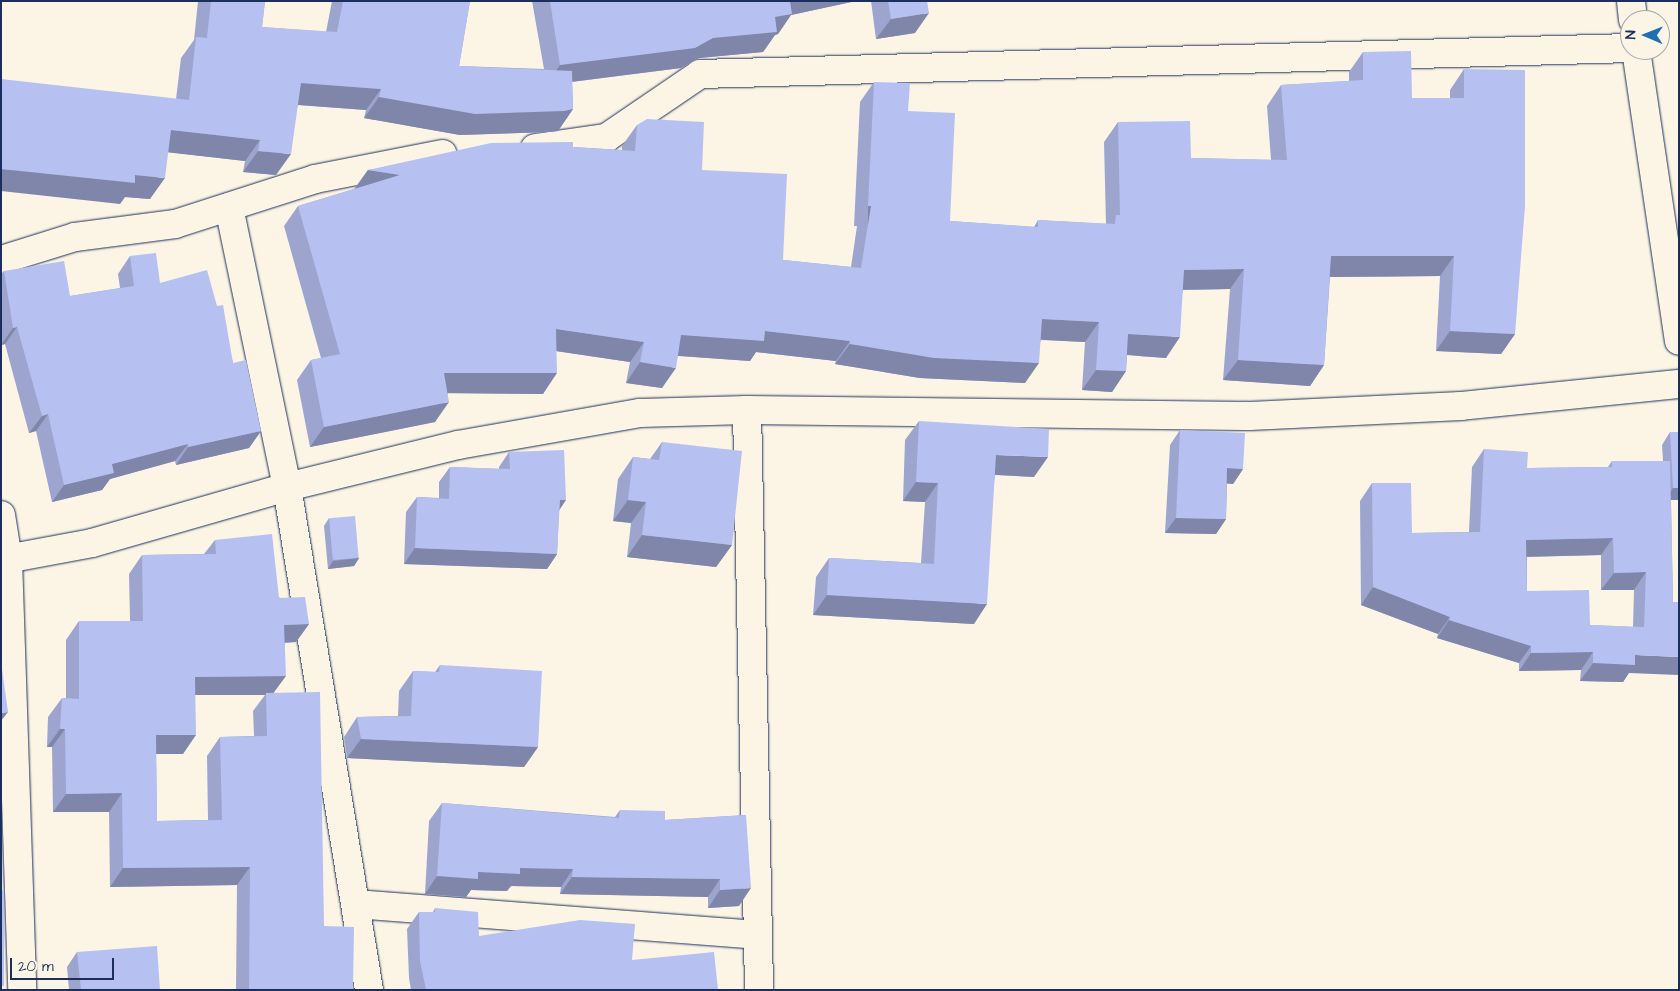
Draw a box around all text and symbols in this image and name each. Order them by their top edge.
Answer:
north arrow [1620,10,1670,60]
text: N [1621,30,1641,39]
scale bar [12,948,116,980]
text: 20 m [18,956,54,977]

